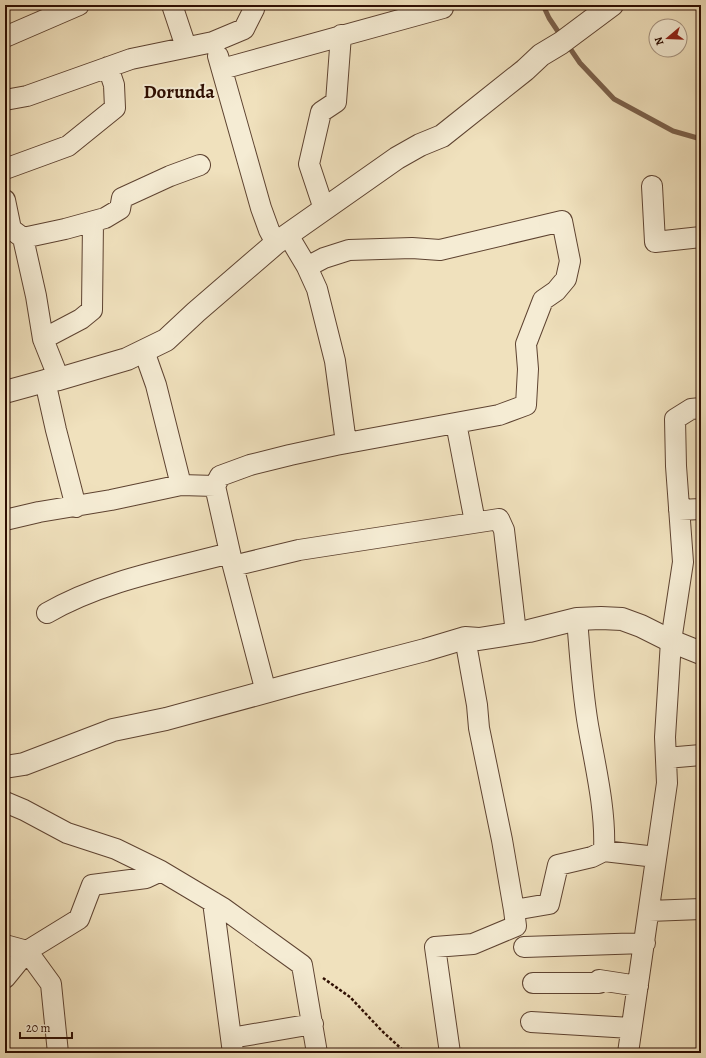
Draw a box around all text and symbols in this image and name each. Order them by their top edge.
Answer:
north arrow [648,18,688,58]
text: N [651,35,667,47]
district label: Dorunda [143,79,215,105]
scale bar [20,1014,72,1040]
text: 20 m [26,1020,50,1036]

